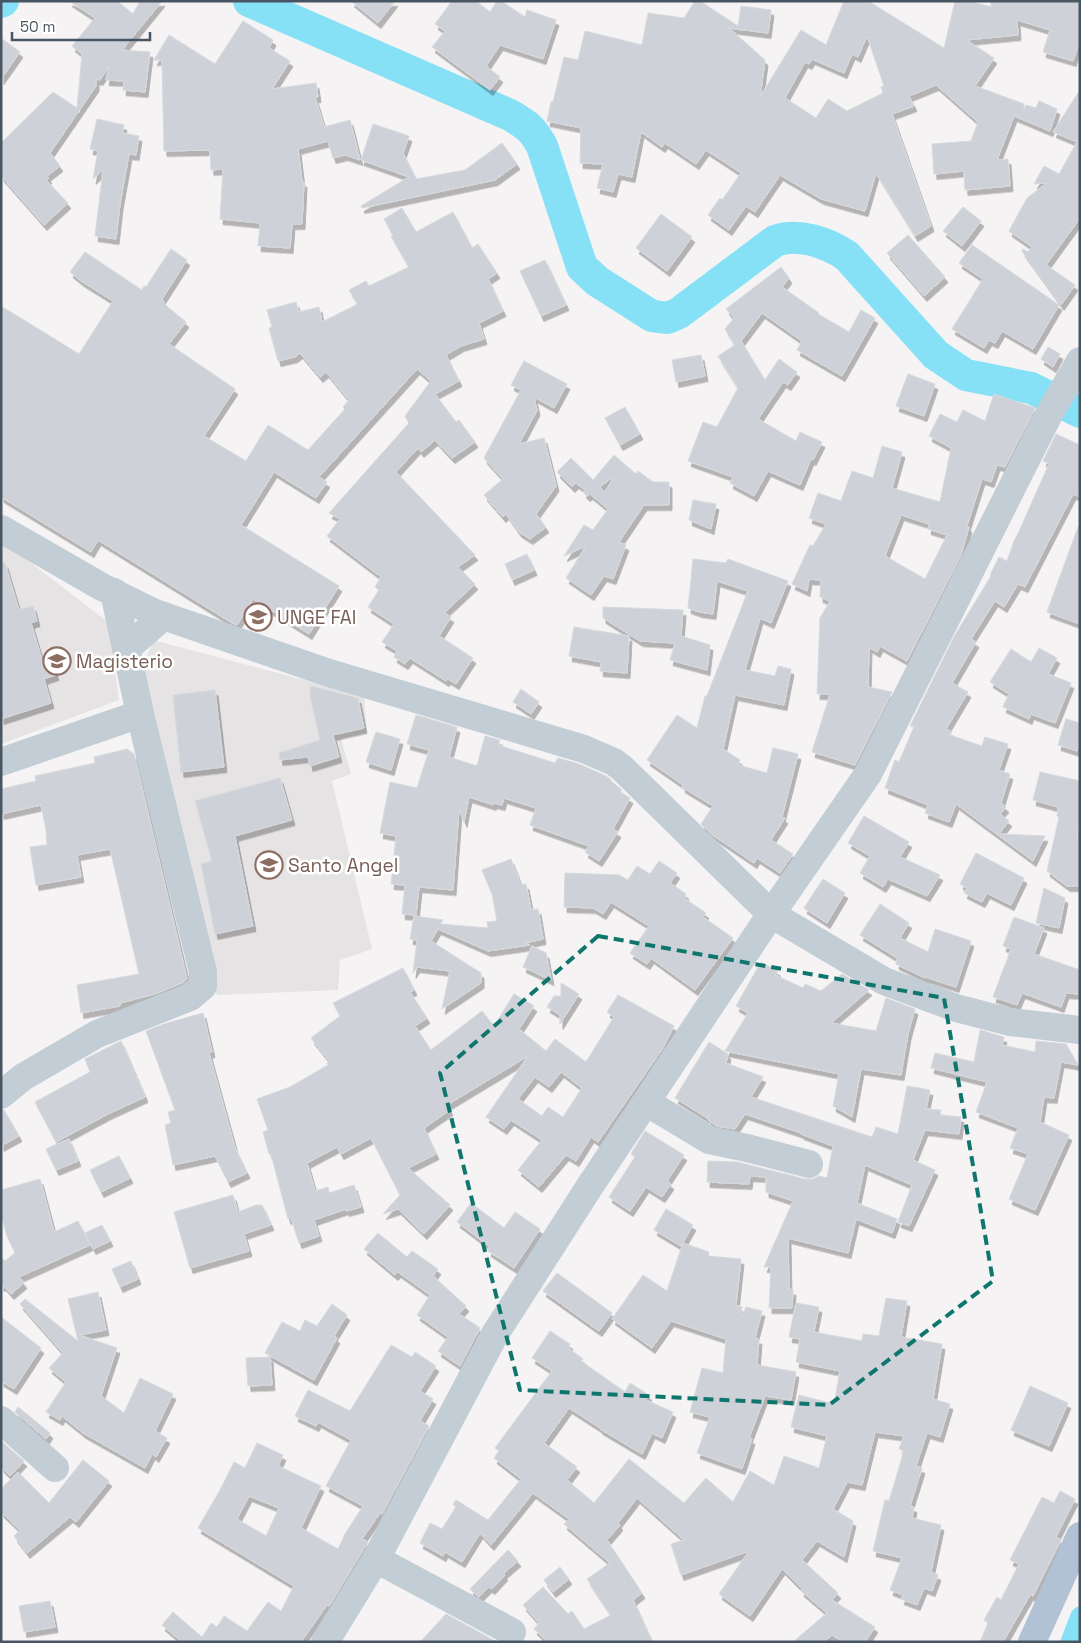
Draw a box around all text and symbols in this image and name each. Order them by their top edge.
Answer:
scale bar [12,10,150,42]
text: 50 m [20,17,55,36]
school or university icon: UNGE FAI [243,602,273,632]
place label: UNGE FAI [277,605,356,630]
school or university icon: Magisterio [42,646,72,676]
place label: Magisterio [76,649,173,674]
school or university icon: Santo Angel [254,850,284,880]
place label: Santo Angel [288,853,398,878]

